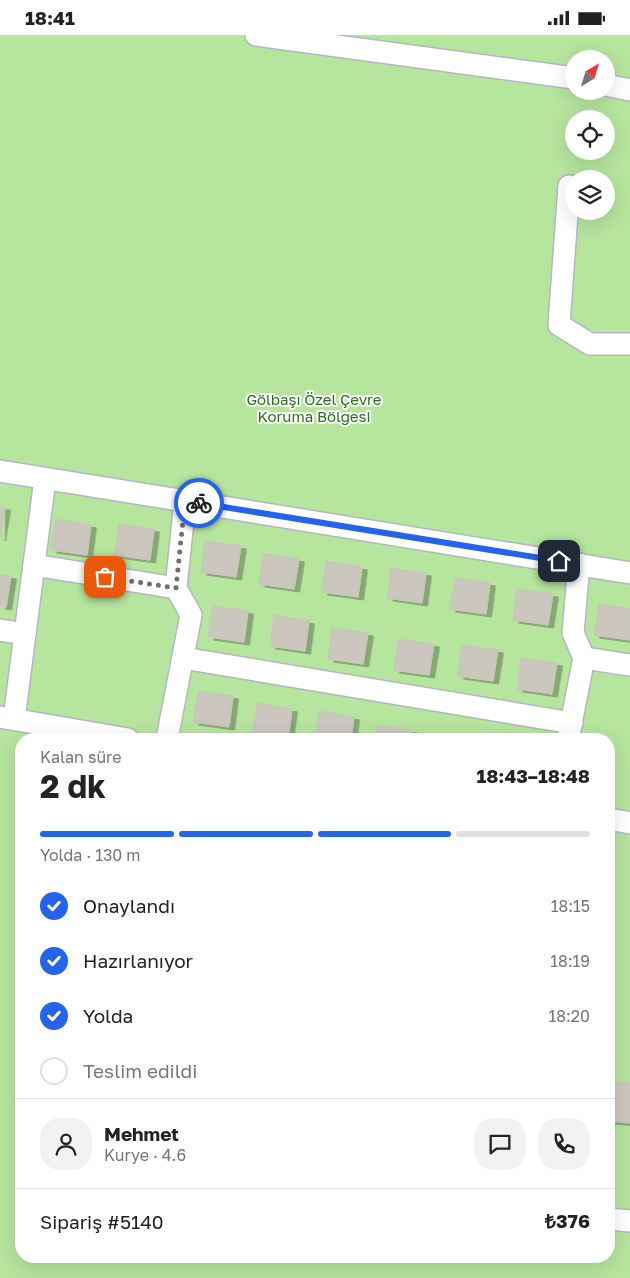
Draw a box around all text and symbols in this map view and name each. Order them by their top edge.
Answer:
text: 18:41 [25,6,75,29]
north arrow [565,50,615,100]
map controls [565,50,615,220]
button: locate [565,110,615,160]
button: layers [565,170,615,220]
park label: Gölbaşı Özel Çevre Koruma Bölgesi [246,390,382,425]
courier [174,478,224,528]
icon: bike [185,489,213,517]
pin [538,540,580,582]
icon: home [545,547,573,575]
pin [84,556,126,598]
icon: bag [91,563,119,591]
text: Kalan süre [40,747,121,767]
text: 18:43–18:48 [476,764,590,787]
text: 2 dk [40,767,106,805]
text: Yolda · 130 m [40,845,140,865]
icon: check [40,892,68,920]
text: Onaylandı [83,894,175,917]
text: 18:15 [551,896,590,916]
icon: check [40,947,68,975]
text: Hazırlanıyor [83,949,193,972]
text: 18:19 [550,951,590,971]
icon: check [40,1002,68,1030]
text: Yolda [83,1004,133,1027]
text: 18:20 [548,1006,590,1026]
text: Teslim edildi [83,1059,197,1082]
button: person [40,1118,92,1170]
button: chat [474,1118,526,1170]
button: phone [538,1118,590,1170]
text: Mehmet [104,1122,179,1145]
text: Kurye · 4.6 [104,1145,186,1165]
text: ₺376 [545,1209,590,1232]
text: Sipariş #5140 [40,1210,164,1233]

